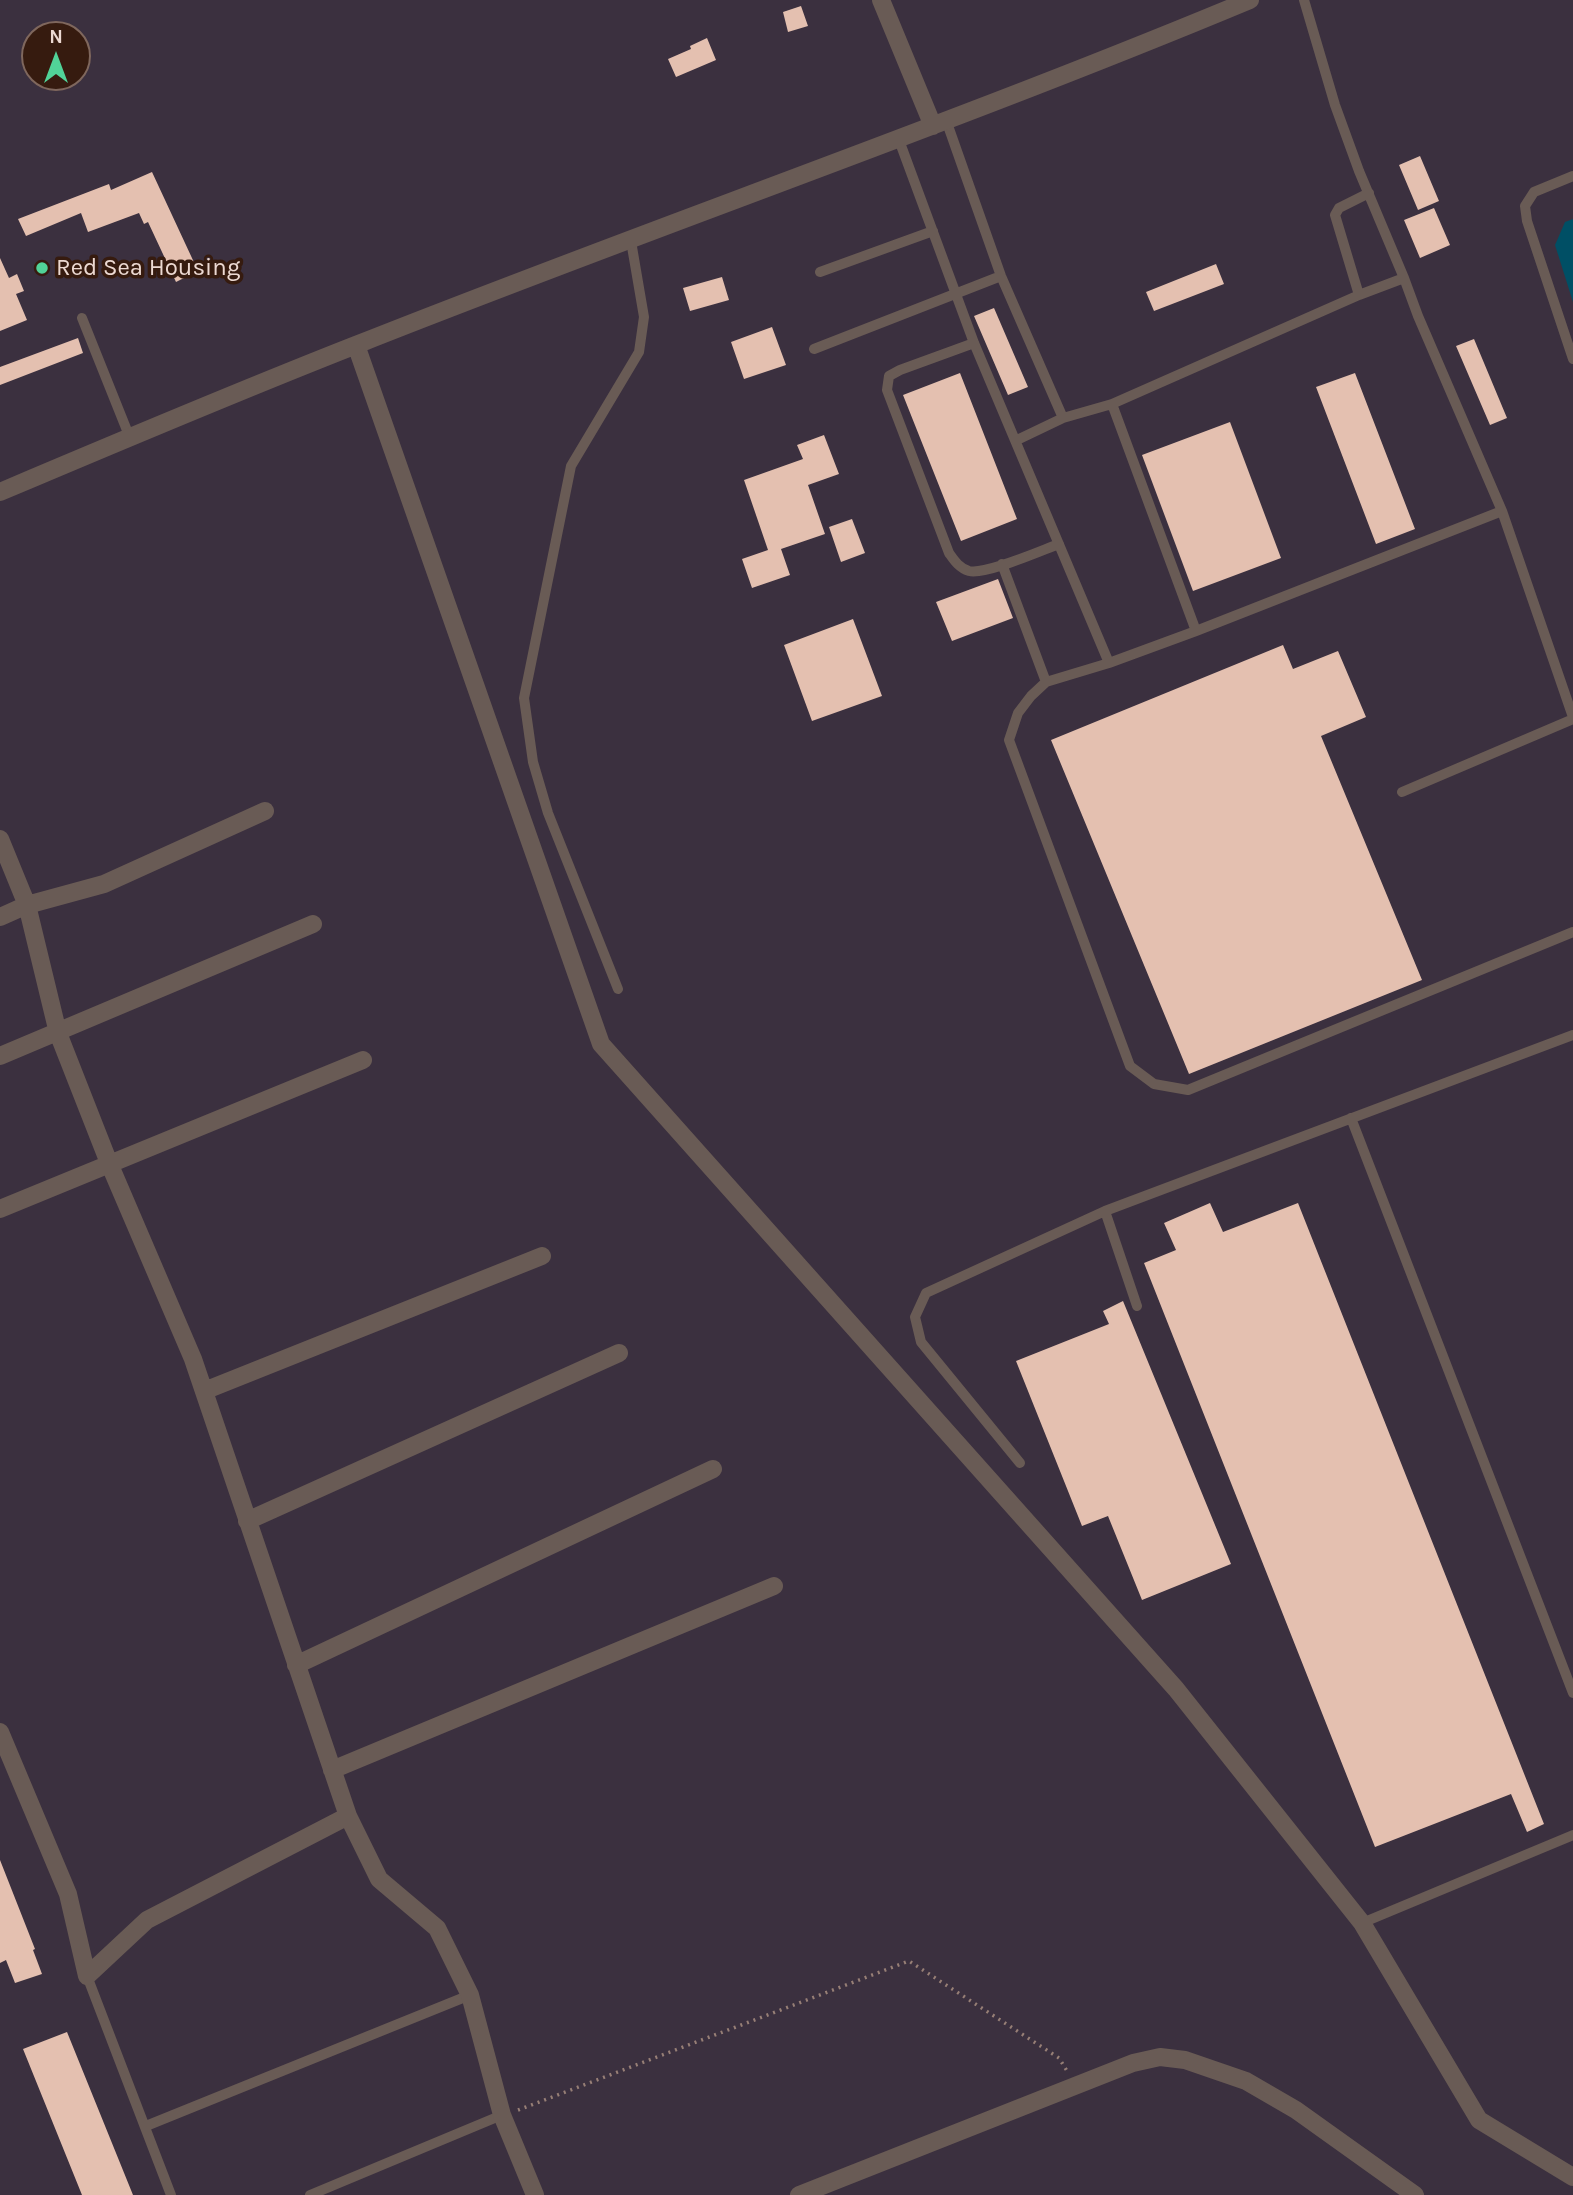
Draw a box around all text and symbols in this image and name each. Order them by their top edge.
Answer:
north arrow [21,21,91,91]
text: N [49,26,63,48]
place label: Red Sea Housing [56,254,240,282]
marker: Red Sea Housing [34,260,50,276]

